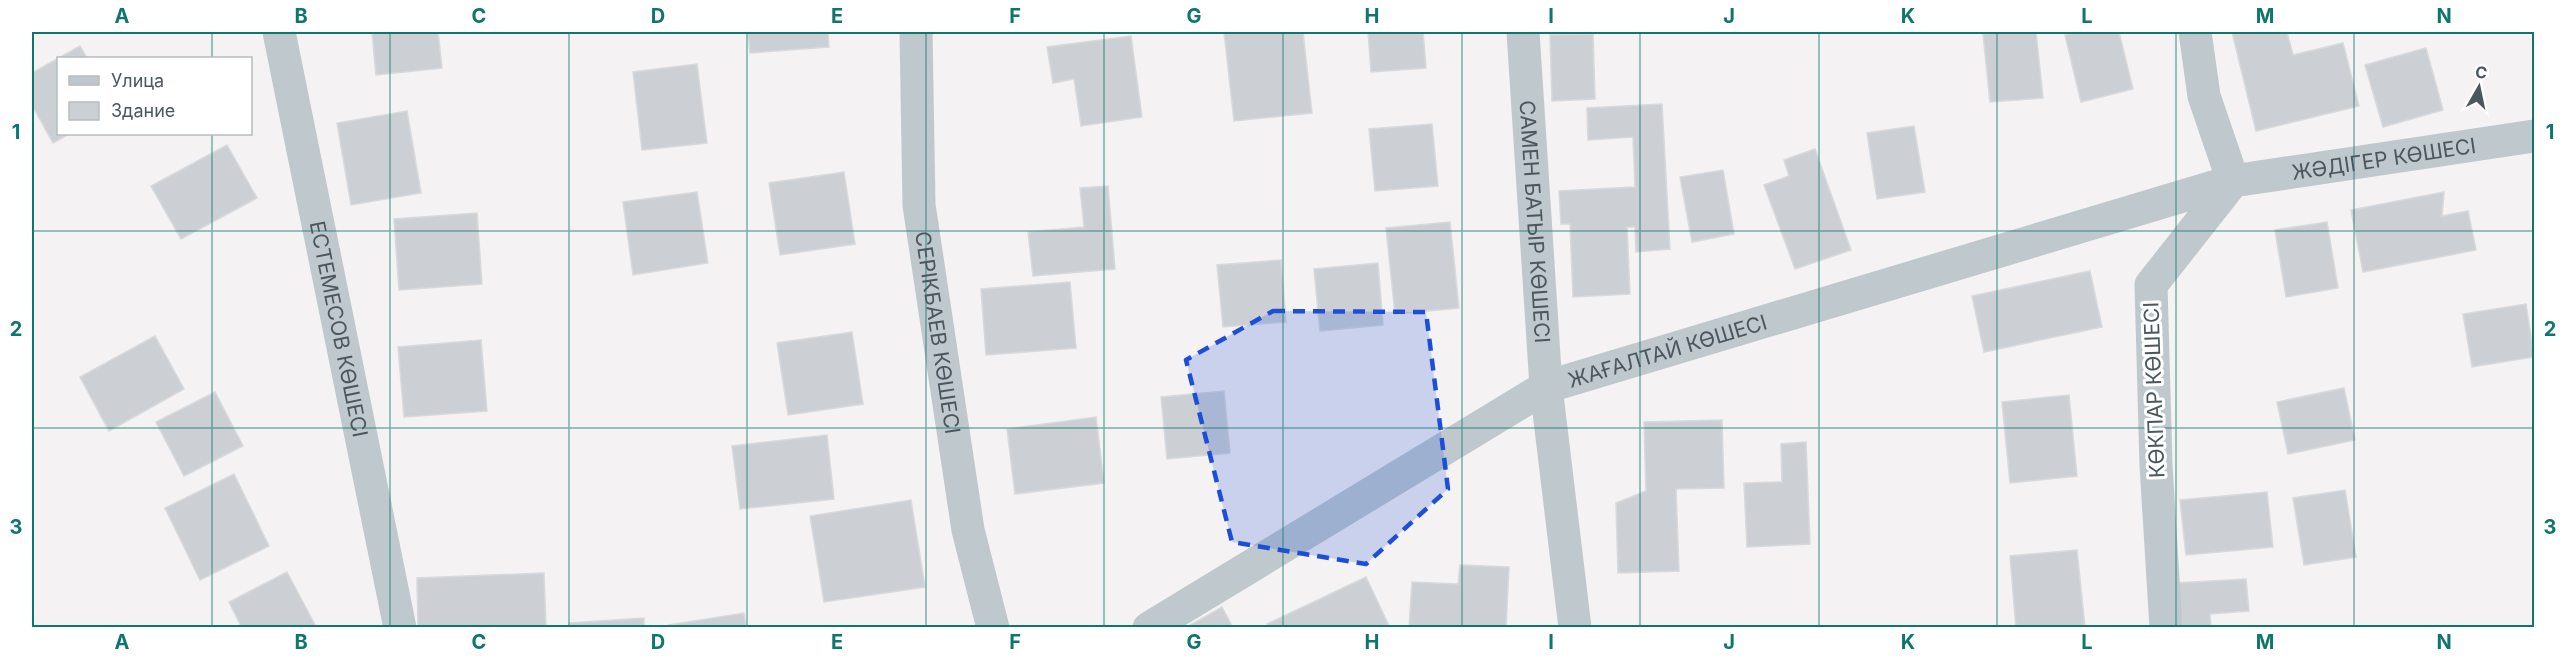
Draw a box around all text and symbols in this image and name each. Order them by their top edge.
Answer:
text: A [115,4,130,28]
text: B [294,4,308,28]
text: C [472,4,486,28]
text: D [651,4,665,28]
text: E [831,4,843,28]
text: F [1009,4,1021,28]
text: G [1186,4,1202,28]
text: H [1365,4,1379,28]
text: I [1548,4,1554,28]
text: J [1723,4,1735,28]
text: K [1901,4,1915,28]
text: L [2081,4,2093,28]
text: M [2256,4,2274,28]
text: N [2436,4,2452,28]
legend [57,57,252,135]
north arrow [2449,57,2509,117]
text: С [2474,61,2489,83]
text: Улица [111,70,164,91]
street label: САМЕН БАТЫР КӨШЕСІ [1515,99,1556,344]
text: Здание [111,100,175,121]
text: 1 [12,120,20,144]
text: 1 [2546,120,2554,144]
street label: ЖӘДІГЕР КӨШЕСІ [2290,132,2478,185]
street label: ЕСТЕМЕСОВ КӨШЕСІ [305,219,373,439]
street label: СЕРІКБАЕВ КӨШЕСІ [911,229,966,436]
street label: КӨКПАР КӨШЕСІ [2138,302,2170,478]
street label: ЖАҒАЛТАЙ КӨШЕСІ [1565,309,1770,392]
text: 2 [10,317,22,341]
text: 2 [2544,317,2556,341]
text: 3 [10,515,22,539]
text: 3 [2544,515,2556,539]
text: A [115,630,130,654]
text: B [294,630,308,654]
text: C [472,630,486,654]
text: D [651,630,665,654]
text: E [831,630,843,654]
text: F [1009,630,1021,654]
text: G [1186,630,1202,654]
text: H [1365,630,1379,654]
text: I [1548,630,1554,654]
text: J [1723,630,1735,654]
text: K [1901,630,1915,654]
text: L [2081,630,2093,654]
text: M [2256,630,2274,654]
text: N [2436,630,2452,654]

